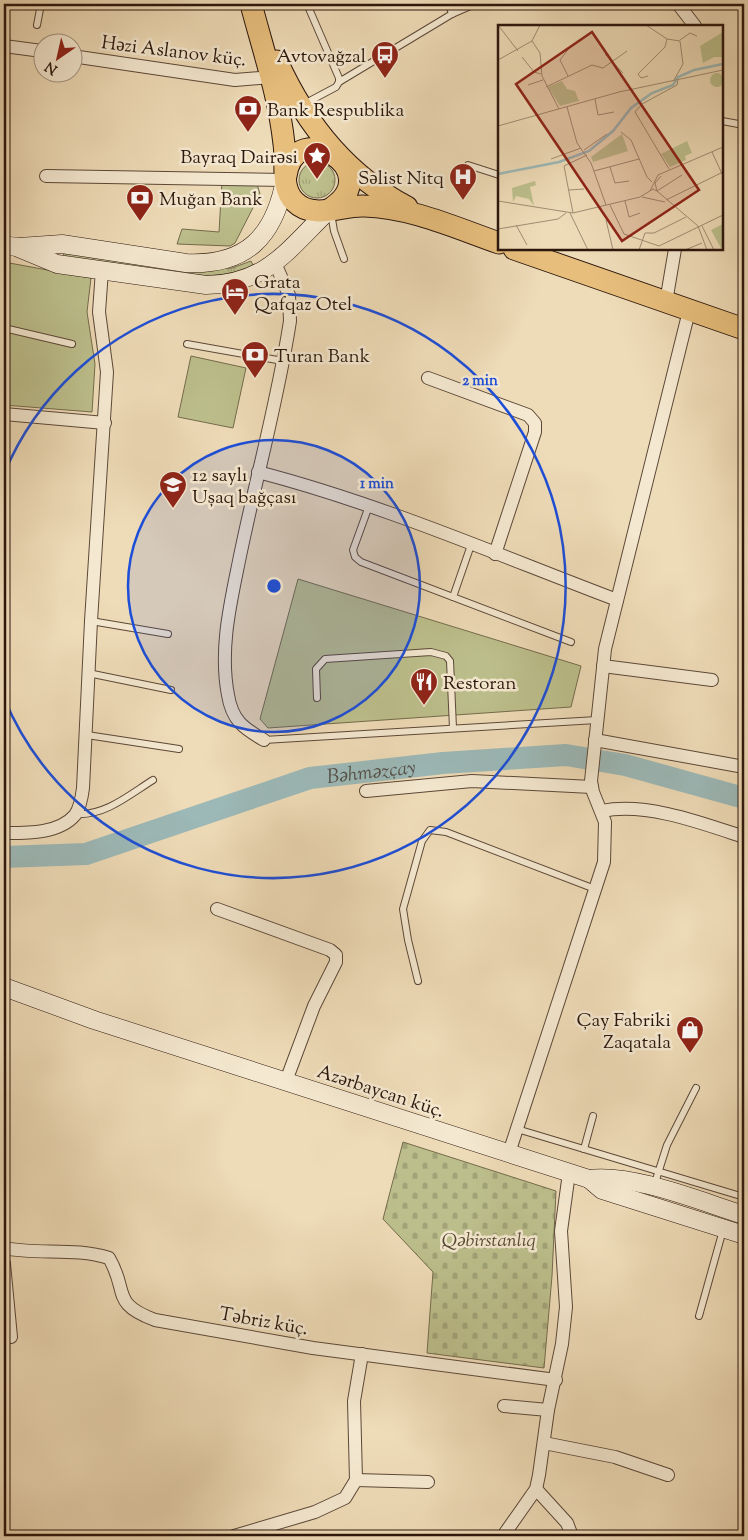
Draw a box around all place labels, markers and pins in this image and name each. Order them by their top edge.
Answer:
bus stop icon: Avtovağzal [370,40,400,79]
place label: Avtovağzal [276,44,366,71]
bank icon: Bank Respublika [233,94,263,133]
place label: Bank Respublika [267,98,404,125]
place icon: Bayraq Dairəsi [302,141,332,180]
place label: Bayraq Dairəsi [180,145,298,172]
hospital icon: Səlist Nitq [448,162,478,201]
place label: Səlist Nitq [358,166,444,193]
bank icon: Muğan Bank [125,183,155,222]
place label: Muğan Bank [159,187,263,214]
place label: Grata Qafqaz Otel [254,270,352,319]
hotel icon: Grata Qafqaz Otel [220,277,250,316]
bank icon: Turan Bank [240,340,270,379]
place label: Turan Bank [274,344,371,371]
place label: 12 saylı Uşaq bağçası [192,463,296,512]
school or university icon: 12 saylı Uşaq bağçası [158,470,188,509]
centre of rings [265,577,283,595]
restaurant icon: Restoran [409,667,439,706]
place label: Restoran [443,671,516,698]
place label: Çay Fabriki Zaqatala [576,1008,671,1057]
shop icon: Çay Fabriki Zaqatala [675,1015,705,1054]

